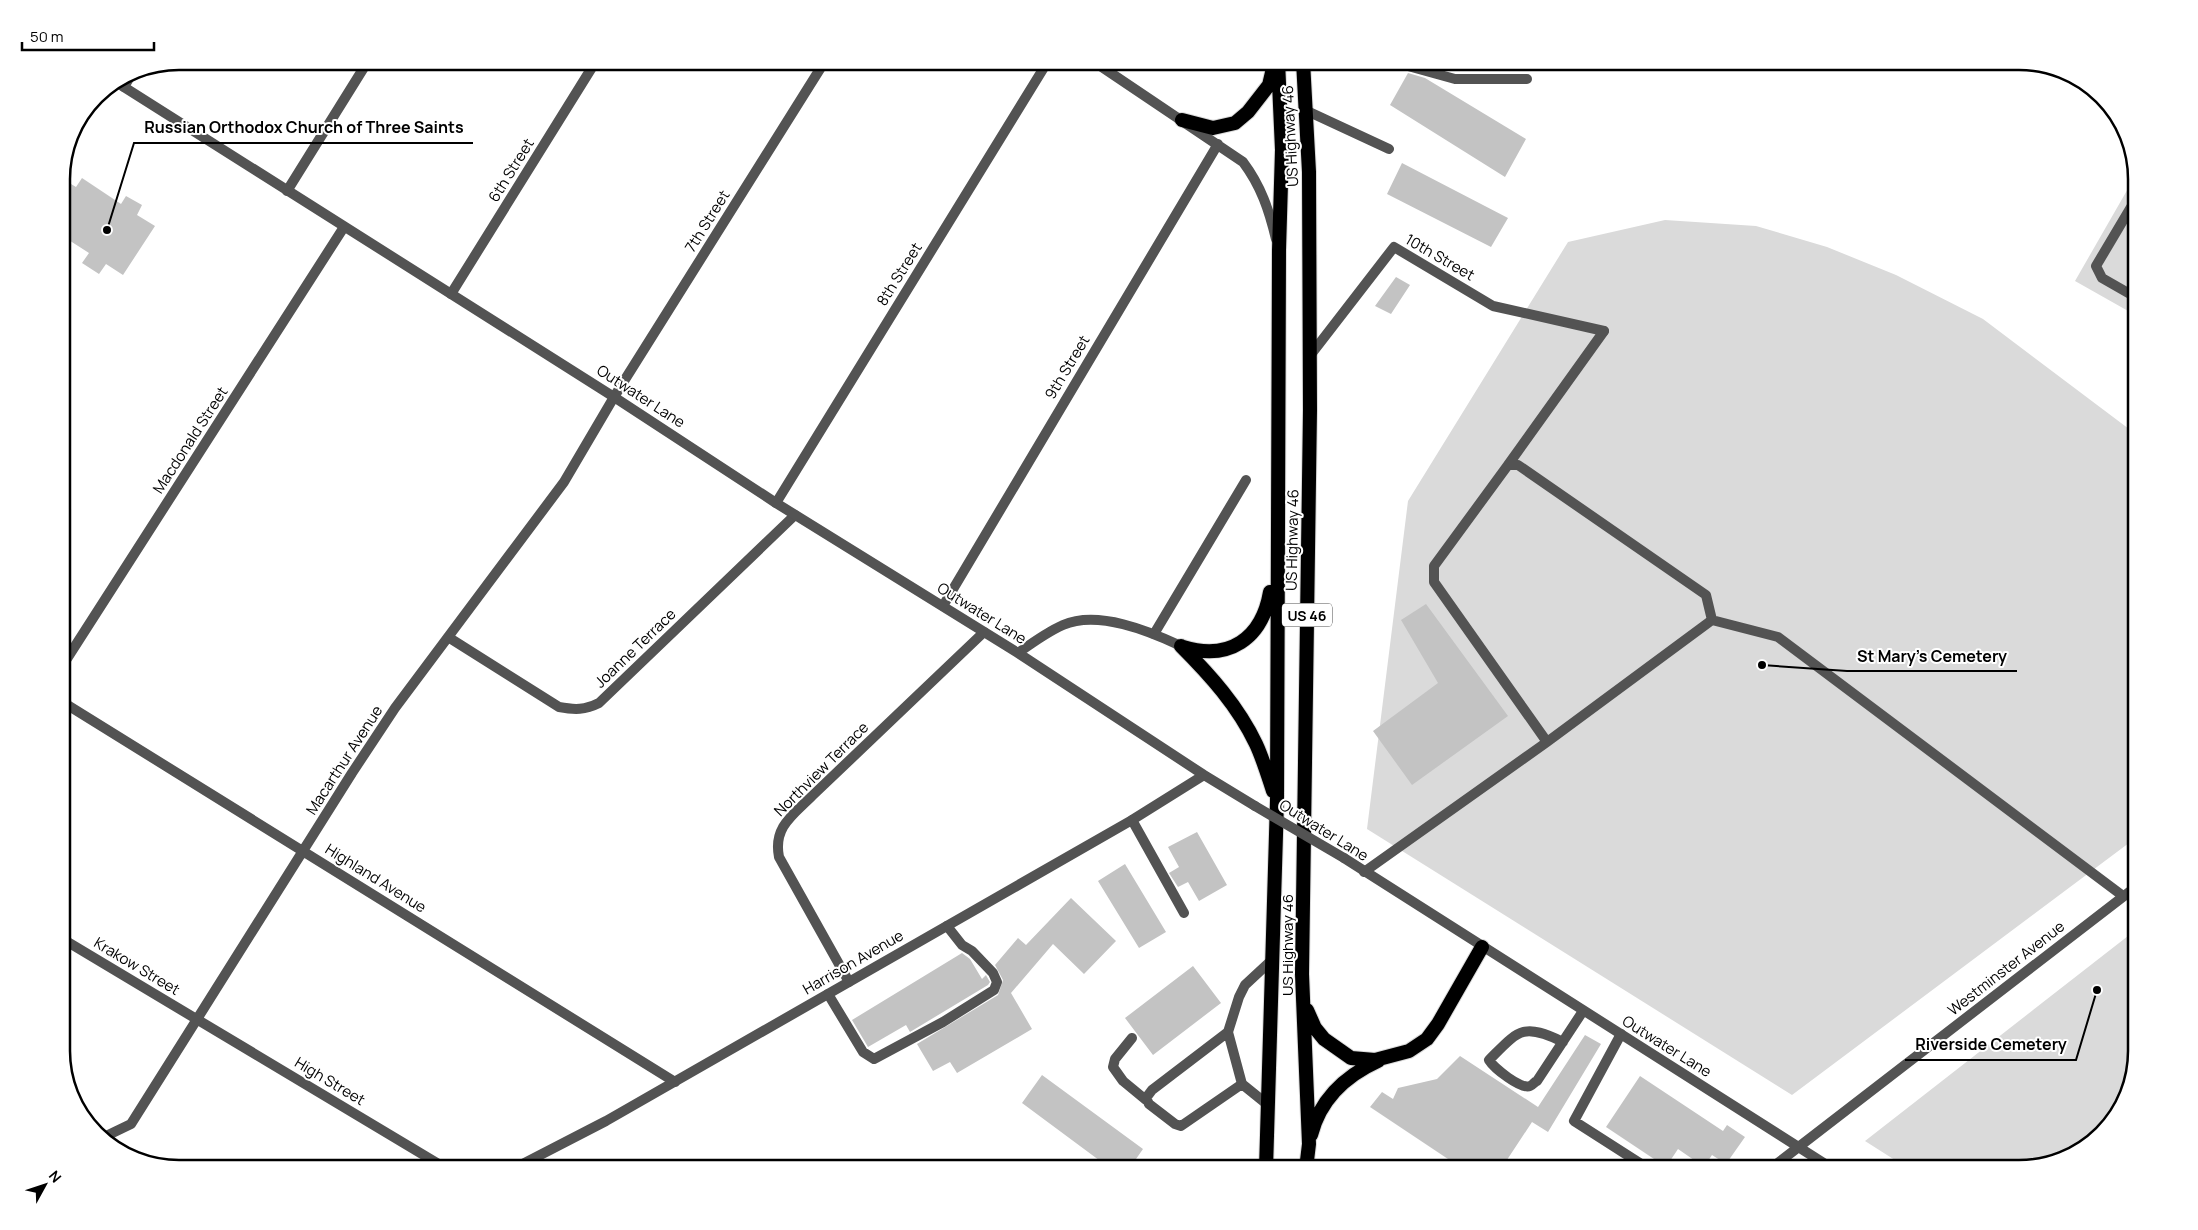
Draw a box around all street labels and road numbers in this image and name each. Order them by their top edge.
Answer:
street label: US Highway 46 [1277,85,1303,187]
street label: 6th Street [483,134,539,206]
street label: 7th Street [680,186,734,256]
street label: 10th Street [1401,229,1479,285]
street label: 8th Street [871,238,927,310]
street label: 9th Street [1040,331,1094,403]
street label: Outwater Lane [593,360,690,433]
street label: Macdonald Street [148,383,232,497]
street label: US Highway 46 [1281,489,1303,591]
street label: Outwater Lane [933,577,1031,649]
street label: Joanne Terrace [590,604,681,692]
road number: US 46 [1282,604,1332,626]
street label: Macarthur Avenue [301,701,387,819]
street label: Northview Terrace [769,717,873,821]
street label: Outwater Lane [1275,794,1373,866]
street label: Highland Avenue [321,838,431,918]
street label: US Highway 46 [1277,894,1298,996]
street label: Westminster Avenue [1943,916,2069,1020]
street label: Harrison Avenue [799,925,907,999]
street label: Krakow Street [90,932,184,1000]
street label: Outwater Lane [1618,1010,1716,1082]
street label: High Street [291,1052,369,1110]

